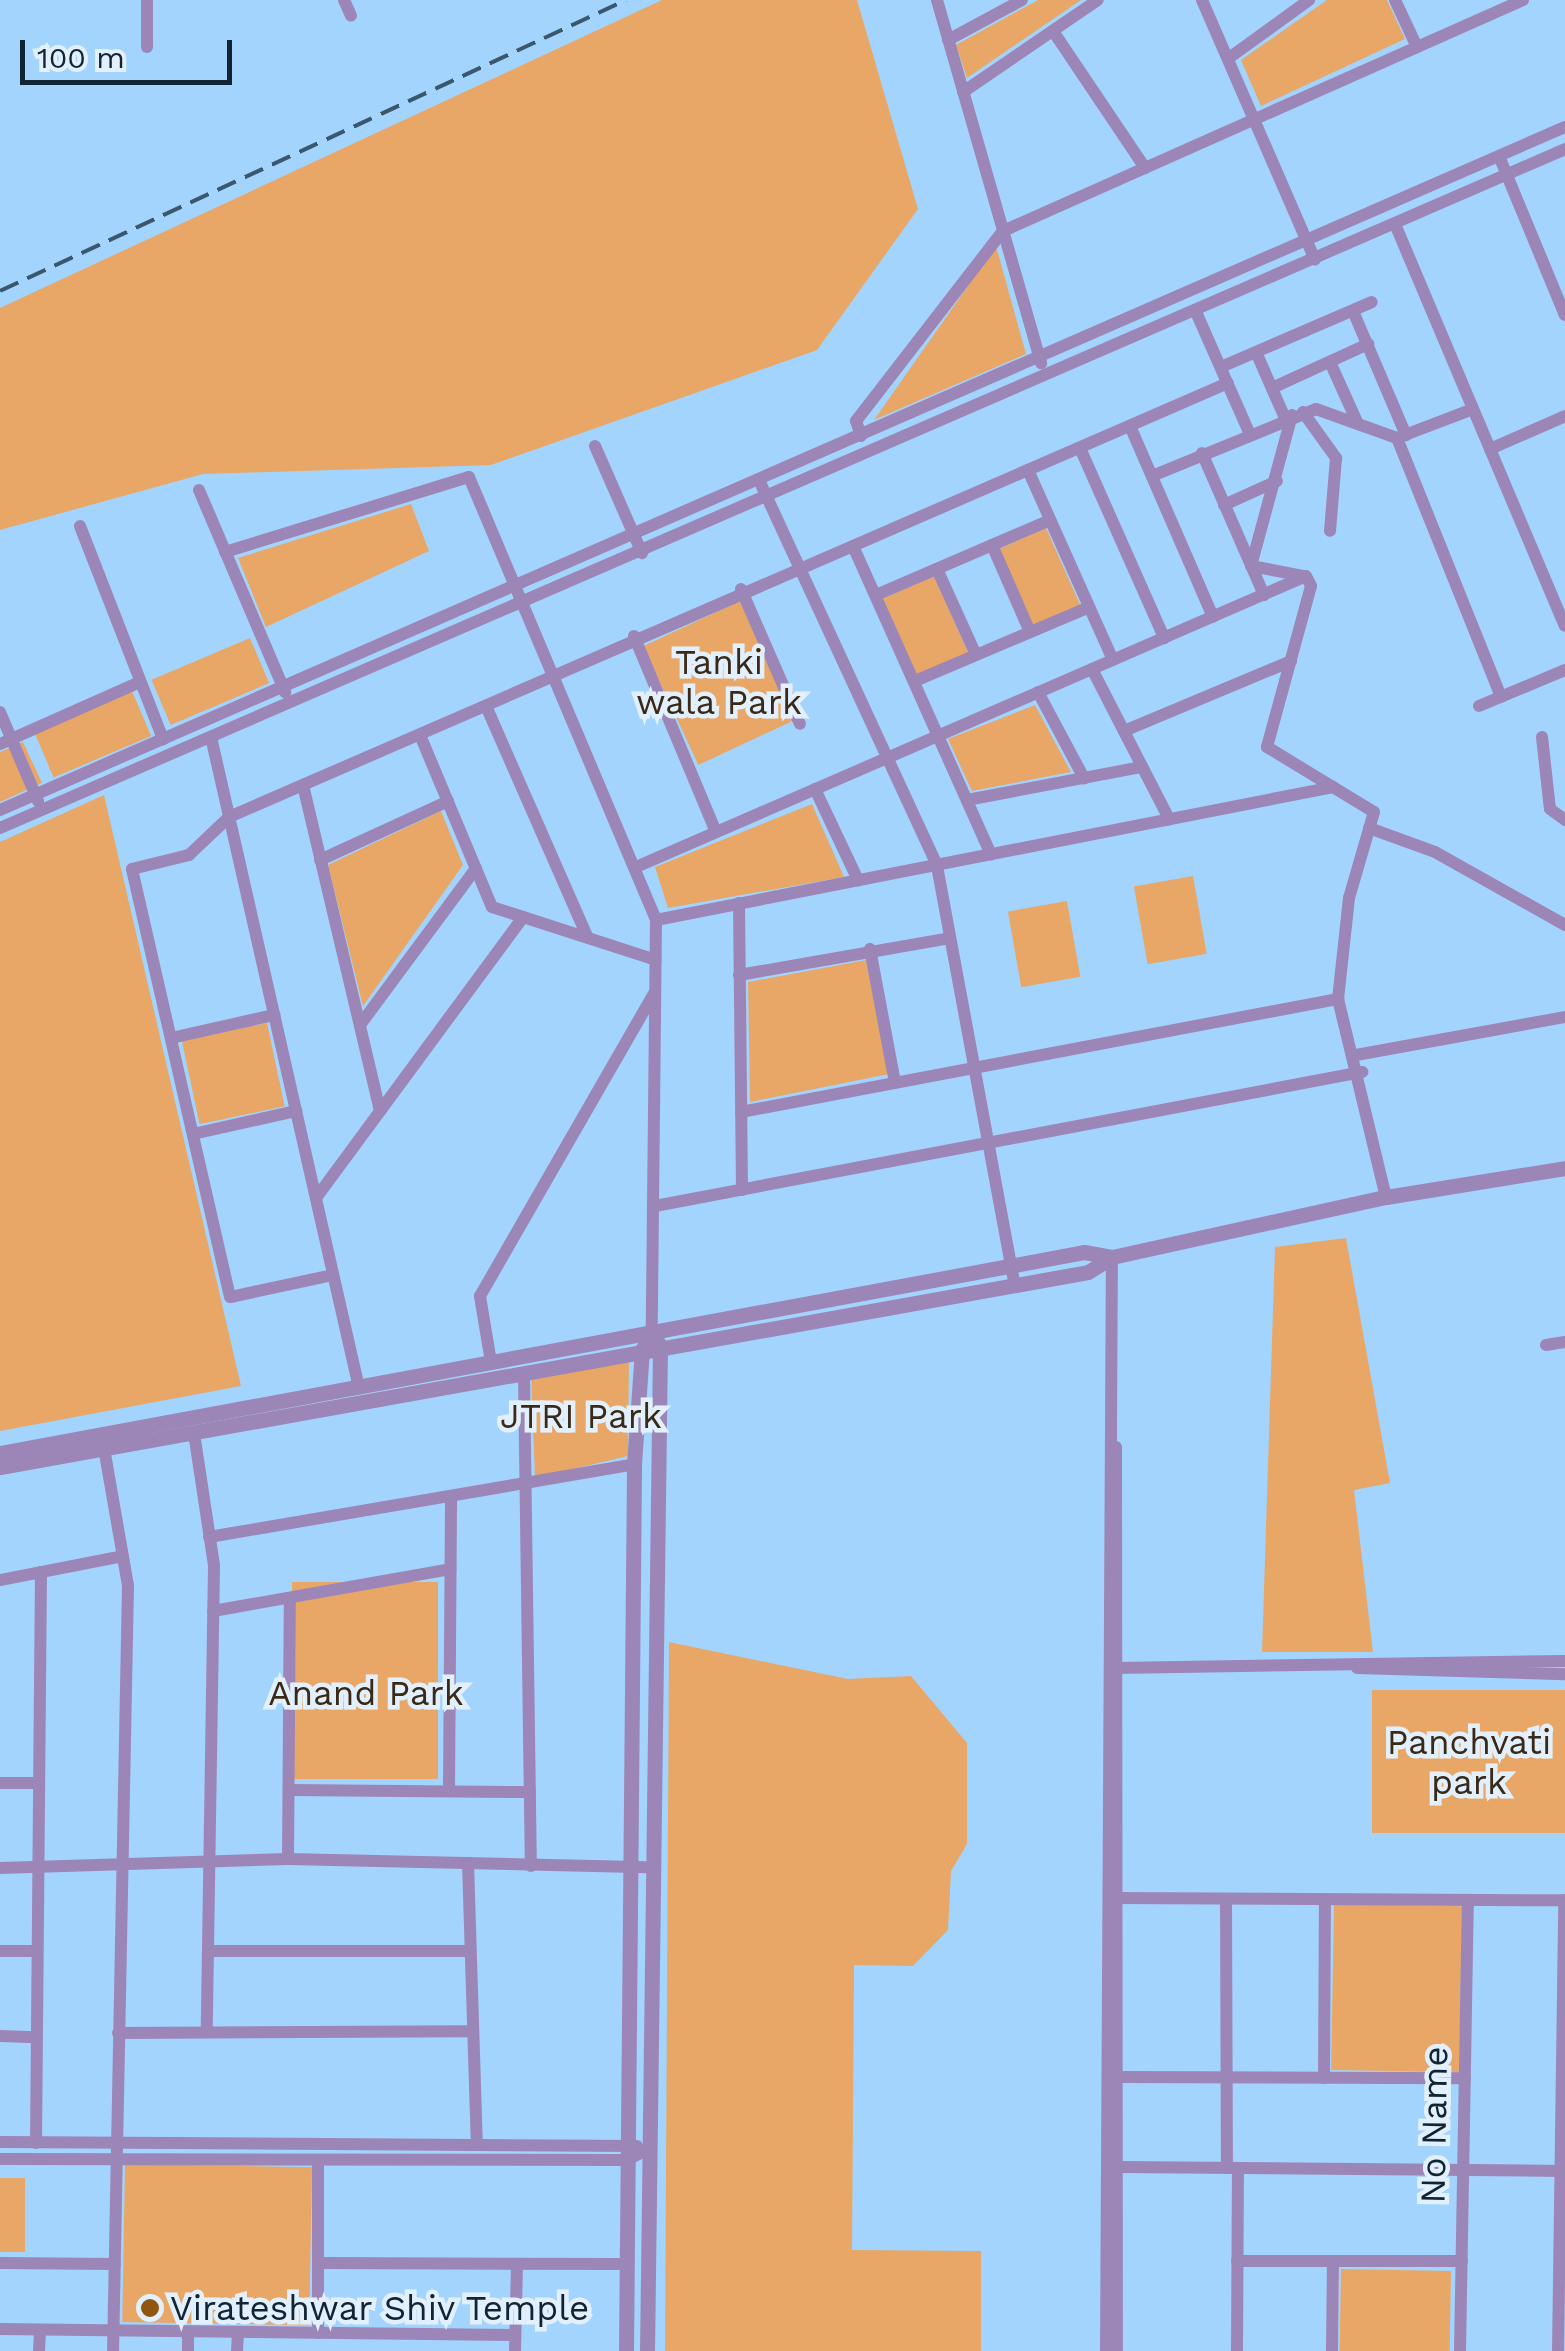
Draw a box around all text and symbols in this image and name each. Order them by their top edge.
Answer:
scale bar [25,20,238,82]
text: 100 m [37,40,125,75]
park label: Tanki wala Park [636,641,802,723]
park label: JTRI Park [500,1395,662,1437]
park label: Anand Park [268,1672,464,1714]
park label: Panchvati park [1387,1721,1551,1803]
street label: No Name [1412,2046,1456,2204]
place label: Virateshwar Shiv Temple [170,2287,592,2329]
marker: Virateshwar Shiv Temple [139,2297,161,2319]

